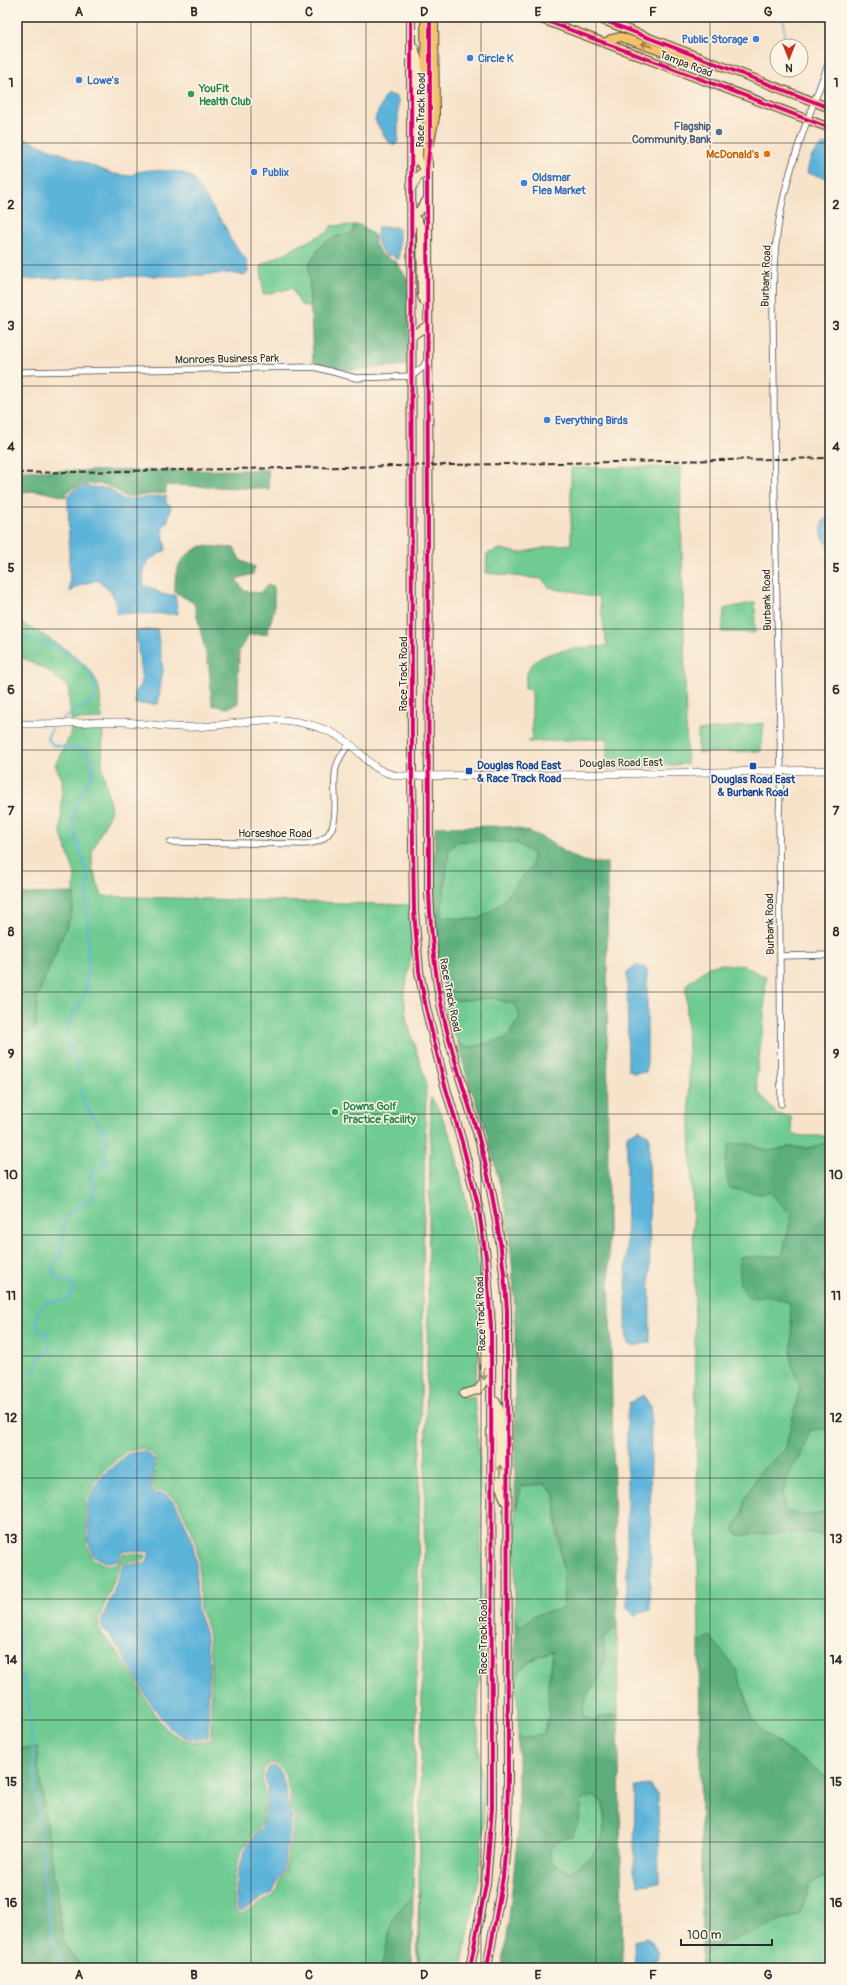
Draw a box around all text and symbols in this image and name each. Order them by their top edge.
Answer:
text: A [75,4,84,20]
text: B [190,4,198,20]
text: C [305,4,313,20]
text: D [420,4,428,20]
text: E [535,4,542,20]
text: F [649,4,657,20]
text: G [764,4,773,20]
place label: Public Storage [682,33,749,46]
marker: Public Storage [751,34,761,44]
north arrow [769,38,809,78]
one-way arrow [641,41,653,49]
street label: Tampa Road [658,48,714,80]
place label: Circle K [478,52,514,65]
marker: Circle K [465,53,475,63]
text: N [785,61,793,74]
street label: Race Track Road [414,72,428,148]
place label: Lowe's [87,74,119,87]
text: 1 [8,75,14,91]
marker: Lowe's [74,75,84,85]
text: 1 [833,75,839,91]
place label: YouFit Health Club [198,82,252,108]
marker: YouFit Health Club [186,89,196,99]
place label: Flagship Community Bank [632,120,711,146]
marker: Flagship Community Bank [714,127,724,137]
place label: McDonald's [706,148,759,161]
marker: McDonald's [762,149,772,159]
place label: Publix [262,166,290,179]
marker: Publix [249,167,259,177]
place label: Oldsmar Flea Market [532,171,586,197]
marker: Oldsmar Flea Market [519,178,529,188]
text: 2 [7,197,15,213]
text: 2 [832,197,840,213]
street label: Burbank Road [758,245,774,307]
text: 3 [7,318,15,334]
text: 3 [832,318,840,334]
street label: Monroes Business Park [175,352,279,366]
place label: Everything Birds [555,414,628,427]
marker: Everything Birds [542,415,552,425]
text: 4 [7,439,15,455]
text: 4 [832,439,840,455]
text: 5 [7,560,15,576]
text: 5 [832,560,840,576]
street label: Burbank Road [760,569,774,631]
street label: Race Track Road [397,636,410,712]
text: 6 [7,682,15,698]
text: 6 [832,682,840,698]
street label: Douglas Road East [579,756,664,770]
place label: Douglas Road East & Race Track Road [477,759,562,785]
marker: Douglas Road East & Burbank Road [748,761,758,771]
marker: Douglas Road East & Race Track Road [464,766,474,776]
place label: Douglas Road East & Burbank Road [711,773,796,799]
text: 7 [8,803,15,819]
text: 7 [833,803,840,819]
street label: Horseshoe Road [238,827,312,840]
street label: Burbank Road [763,893,777,955]
text: 8 [8,924,15,940]
text: 8 [833,924,840,940]
street label: Race Track Road [436,957,464,1033]
text: 9 [8,1046,15,1062]
text: 9 [833,1046,840,1062]
place label: Downs Golf Practice Facility [343,1100,416,1126]
marker: Downs Golf Practice Facility [330,1107,340,1117]
text: 10 [4,1167,18,1183]
text: 10 [829,1167,843,1183]
street label: Race Track Road [473,1276,489,1352]
text: 11 [6,1288,16,1304]
text: 11 [831,1288,841,1304]
one-way arrow [480,1367,488,1380]
text: 12 [5,1410,17,1426]
text: 12 [830,1410,842,1426]
one-way arrow [496,1465,504,1478]
text: 13 [5,1531,17,1547]
text: 13 [830,1531,842,1547]
street label: Race Track Road [477,1599,490,1675]
text: 14 [5,1652,18,1668]
text: 14 [830,1652,843,1668]
text: 15 [5,1774,17,1790]
text: 15 [830,1774,842,1790]
text: 16 [5,1895,18,1911]
text: 16 [830,1895,843,1911]
scale bar [681,1921,772,1947]
text: 100 m [687,1928,722,1943]
text: A [75,1967,84,1983]
text: B [190,1967,198,1983]
text: C [305,1967,313,1983]
text: D [420,1967,428,1983]
text: E [535,1967,542,1983]
text: F [649,1967,657,1983]
text: G [764,1967,773,1983]

